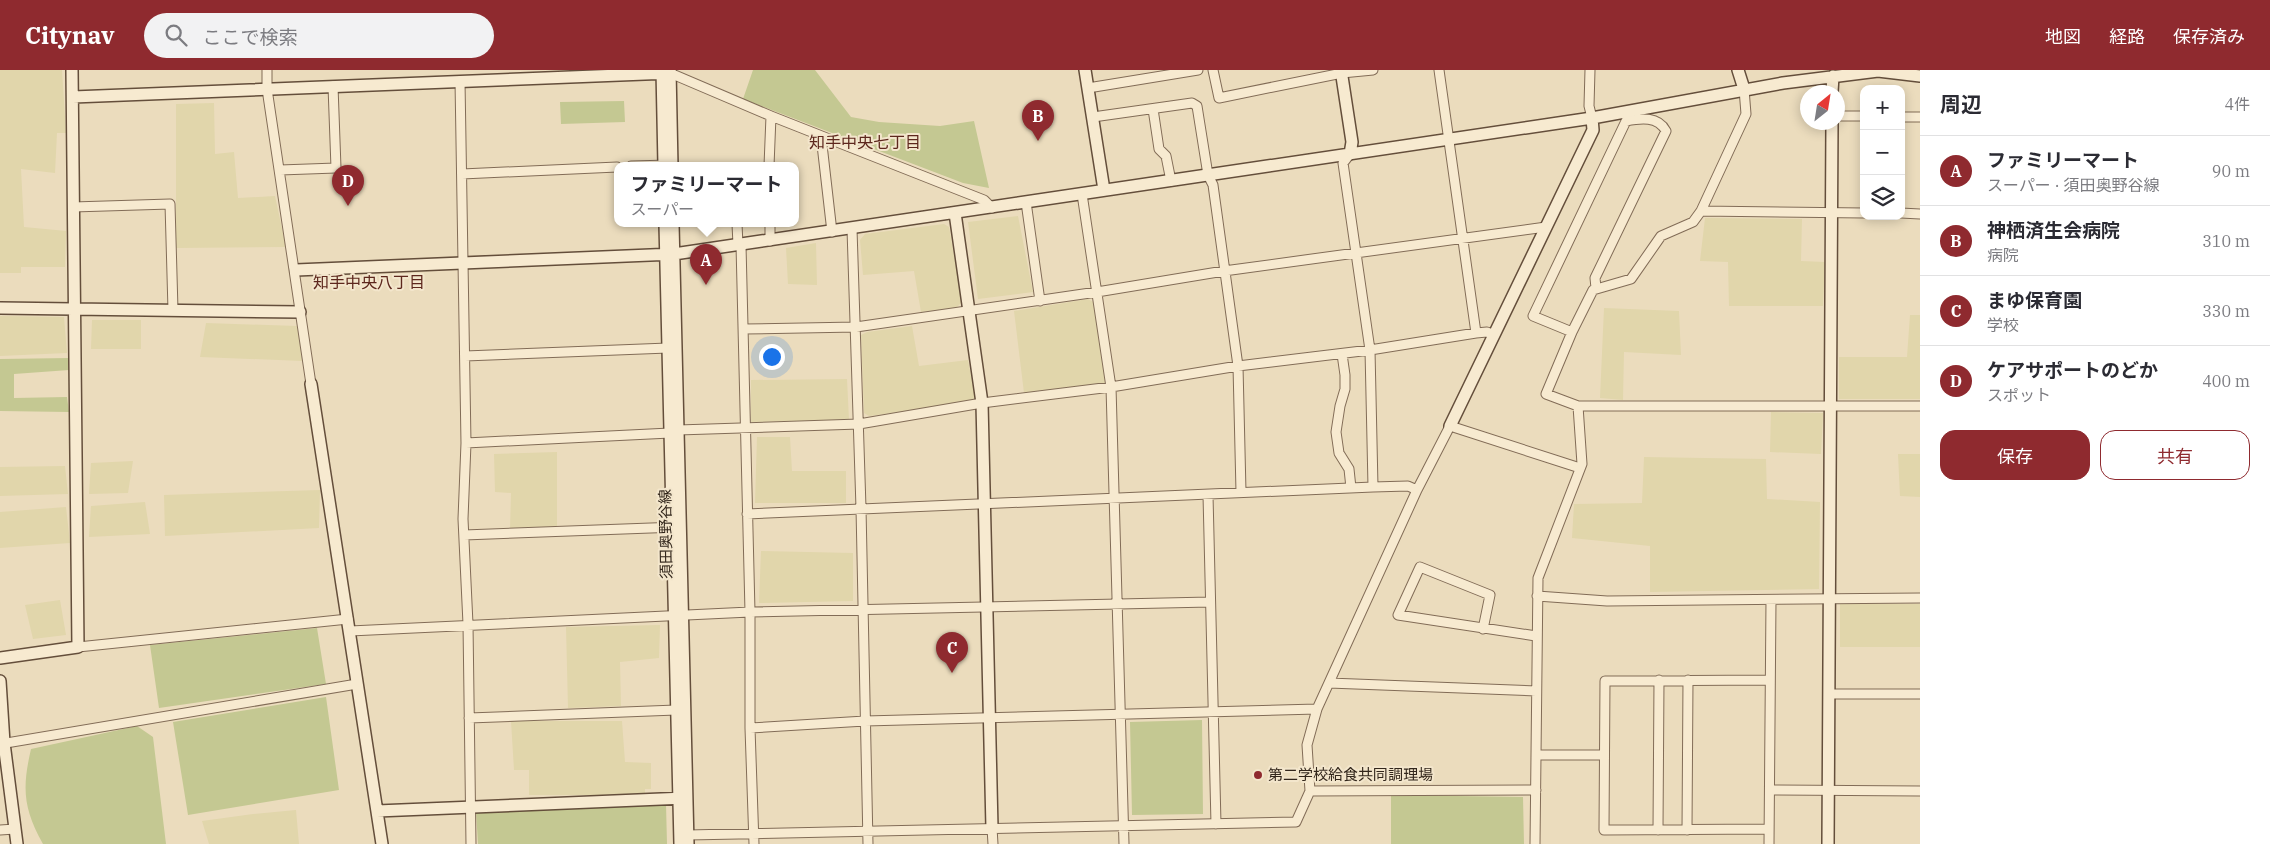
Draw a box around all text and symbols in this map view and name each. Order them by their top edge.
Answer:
search box [144,13,494,58]
text: Citynav [25,19,114,51]
icon: search [162,21,190,49]
text: ここで検索 [202,25,298,49]
text: 地図 [2045,25,2081,48]
text: 経路 [2109,25,2145,48]
text: 保存済み [2173,25,2245,48]
north arrow [1800,85,1845,130]
map controls [1860,85,1905,220]
button: + [1860,85,1905,130]
text: 周辺 [1940,90,1982,118]
text: 4件 [2224,94,2250,114]
pin: B [1022,100,1054,141]
button: − [1860,130,1905,175]
district label: 知手中央七丁目 [809,132,921,152]
text: ファミリーマート [1987,148,2139,172]
text: A [1950,161,1962,181]
text: 90 m [2212,161,2250,181]
popup [614,162,799,227]
pin: D [332,165,364,206]
text: ファミリーマート [630,172,783,196]
button: layers [1860,175,1905,220]
text: スーパー · 須田奥野谷線 [1987,175,2159,195]
text: スーパー [630,199,694,219]
text: 神栖済生会病院 [1987,218,2120,242]
text: B [1950,231,1962,251]
text: 310 m [2202,231,2250,251]
pin: A [690,244,722,285]
text: 病院 [1987,245,2019,265]
district label: 知手中央八丁目 [313,272,425,292]
text: まゆ保育園 [1987,288,2082,312]
text: C [1951,301,1961,321]
text: 330 m [2202,301,2250,321]
text: 学校 [1987,315,2019,335]
your location [759,344,785,370]
text: ケアサポートのどか [1987,358,2158,382]
text: D [1950,371,1962,391]
text: 400 m [2202,371,2250,391]
text: スポット [1987,385,2051,405]
button: 保存 [1940,430,2090,480]
button: 共有 [2100,430,2250,480]
street label: 須田奥野谷線 [655,489,676,579]
pin: C [936,632,968,673]
place label: 第二学校給食共同調理場 [1268,765,1433,784]
marker: 第二学校給食共同調理場 [1252,769,1264,781]

